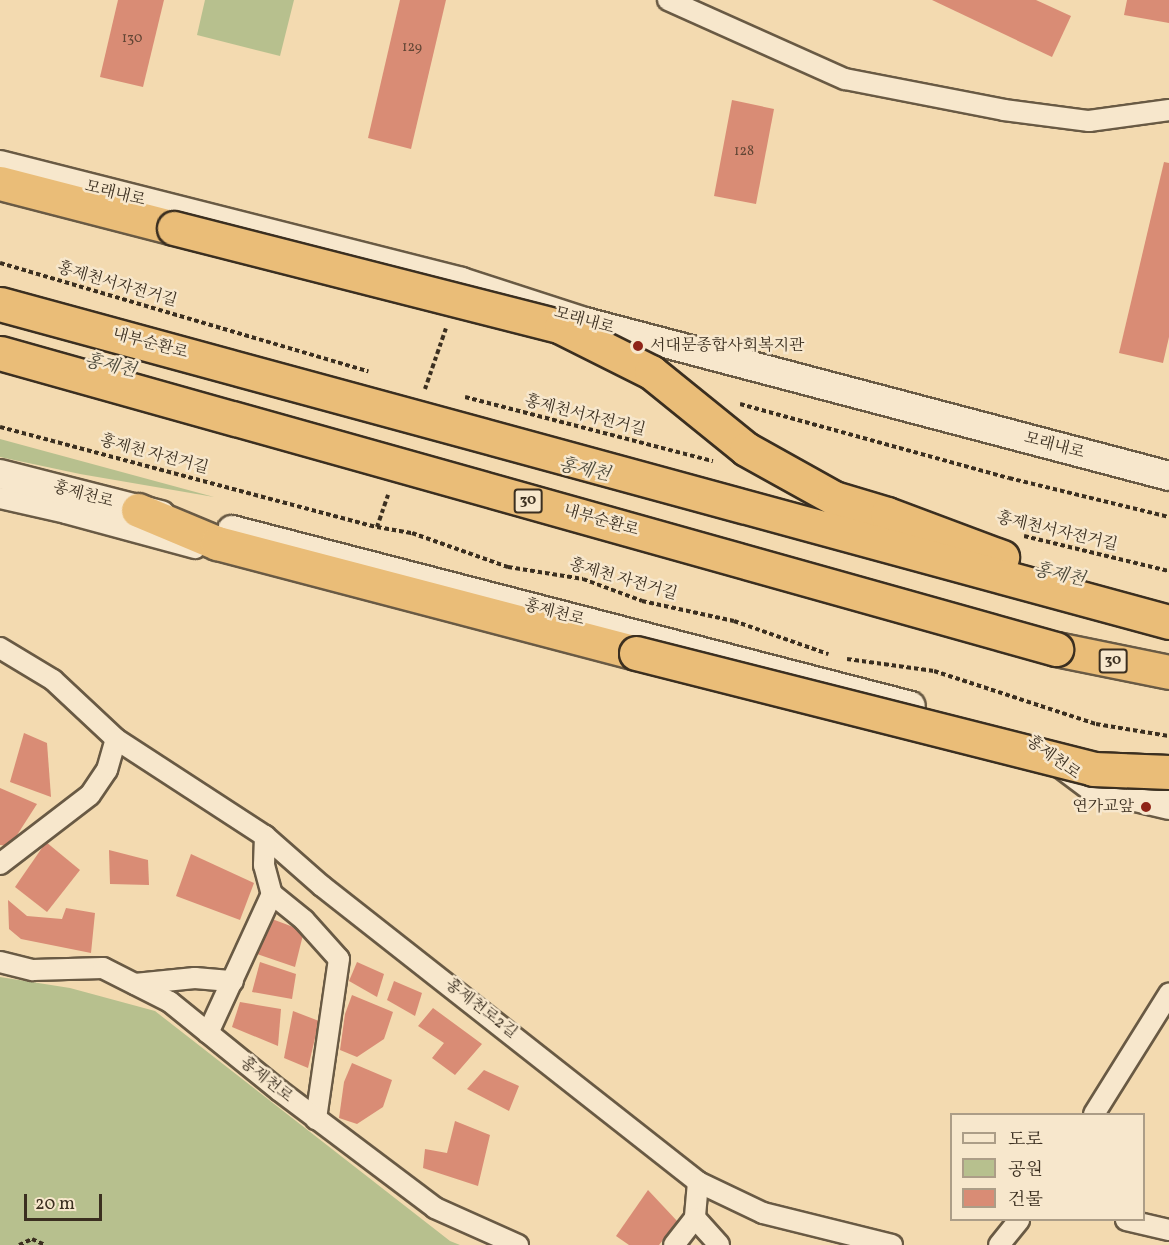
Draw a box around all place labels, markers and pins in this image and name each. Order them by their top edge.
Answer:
place label: 서대문종합사회복지관 [650,336,805,356]
marker: 서대문종합사회복지관 [631,339,645,353]
place label: 연가교앞 [1072,797,1134,817]
marker: 연가교앞 [1139,800,1153,814]

